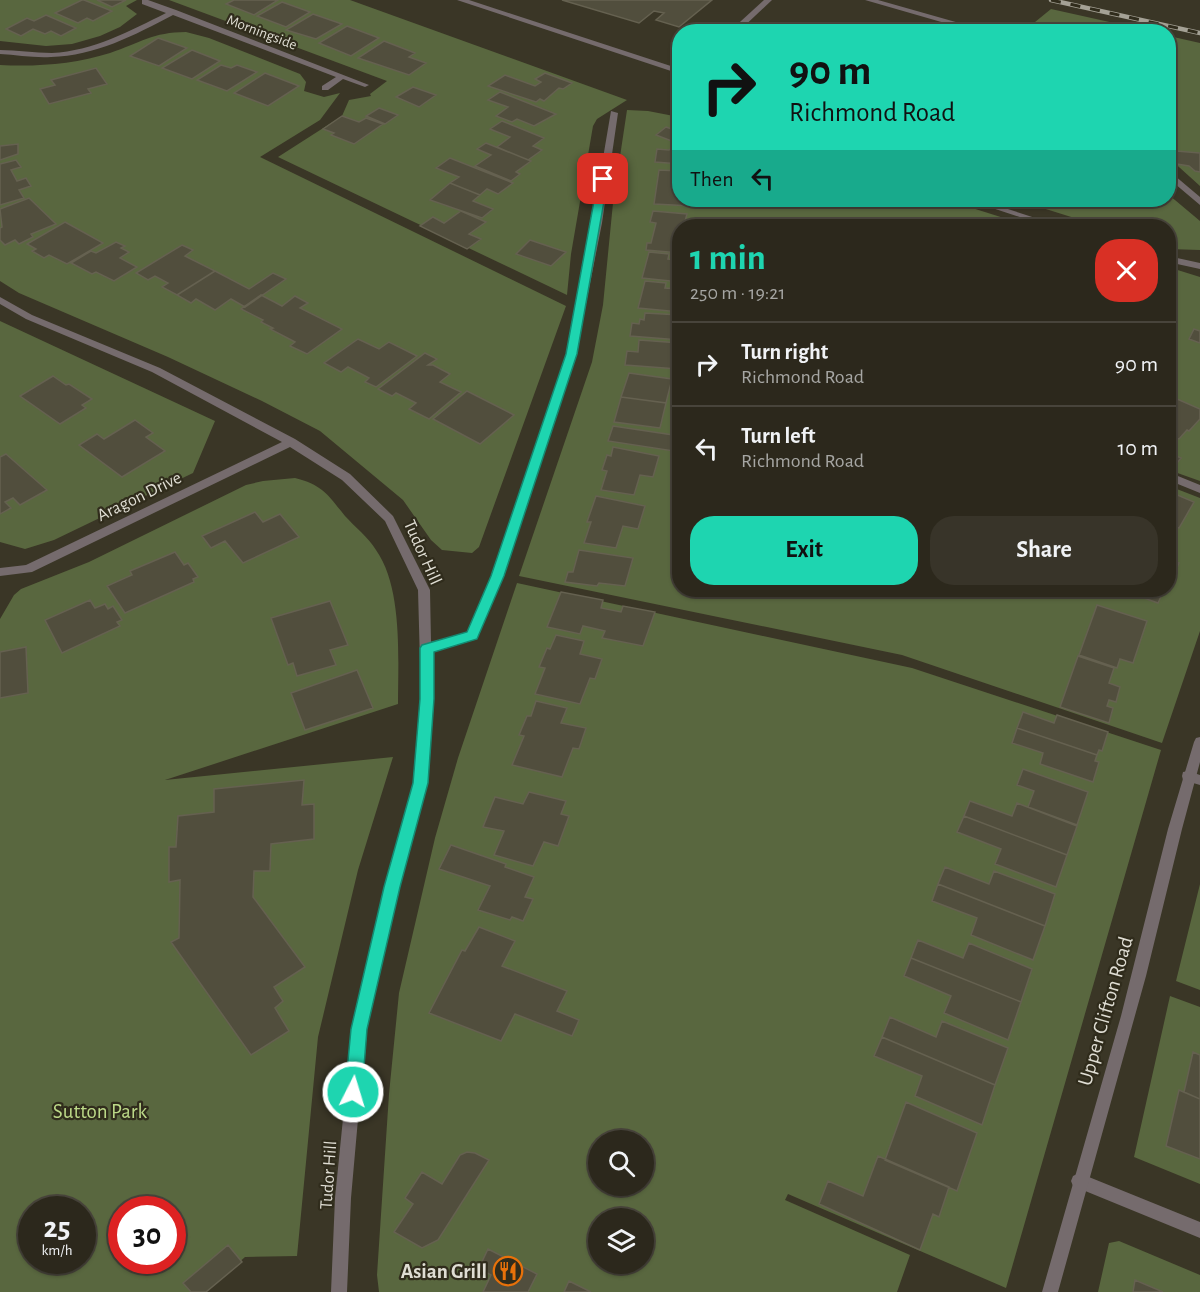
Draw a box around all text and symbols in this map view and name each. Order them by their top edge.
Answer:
street label: Morningside [225,12,299,53]
icon: right [690,48,768,126]
text: 90 m [789,50,871,92]
text: Richmond Road [789,99,955,126]
pin [577,153,628,204]
icon: arrive [586,162,619,195]
icon: left [746,162,779,195]
text: Then [690,168,734,190]
button: close [1095,239,1158,302]
text: 1 min [690,240,766,276]
text: 250 m · 19:21 [690,283,785,303]
text: Turn right [741,341,828,363]
icon: right [690,348,723,381]
text: 90 m [1115,353,1158,375]
text: Richmond Road [741,367,864,387]
text: Turn left [741,425,815,447]
icon: left [690,432,723,465]
text: 10 m [1118,437,1158,459]
text: Richmond Road [741,451,864,471]
street label: Aragon Drive [94,469,184,525]
button: Exit [690,516,918,585]
button: Share [930,516,1158,585]
street label: Tudor Hill [400,517,444,588]
street label: Upper Clifton Road [1074,934,1137,1088]
position arrow [321,1060,385,1124]
park label: Sutton Park [53,1101,148,1122]
map controls [588,1130,654,1274]
button: search [588,1130,654,1196]
street label: Tudor Hill [318,1140,340,1210]
speed limit sign: 30 [108,1196,186,1274]
button: layers [588,1208,654,1274]
text: 25 [43,1213,71,1243]
text: km/h [42,1243,72,1258]
restaurant icon: Asian Grill [492,1255,524,1287]
place label: Asian Grill [401,1261,487,1282]

